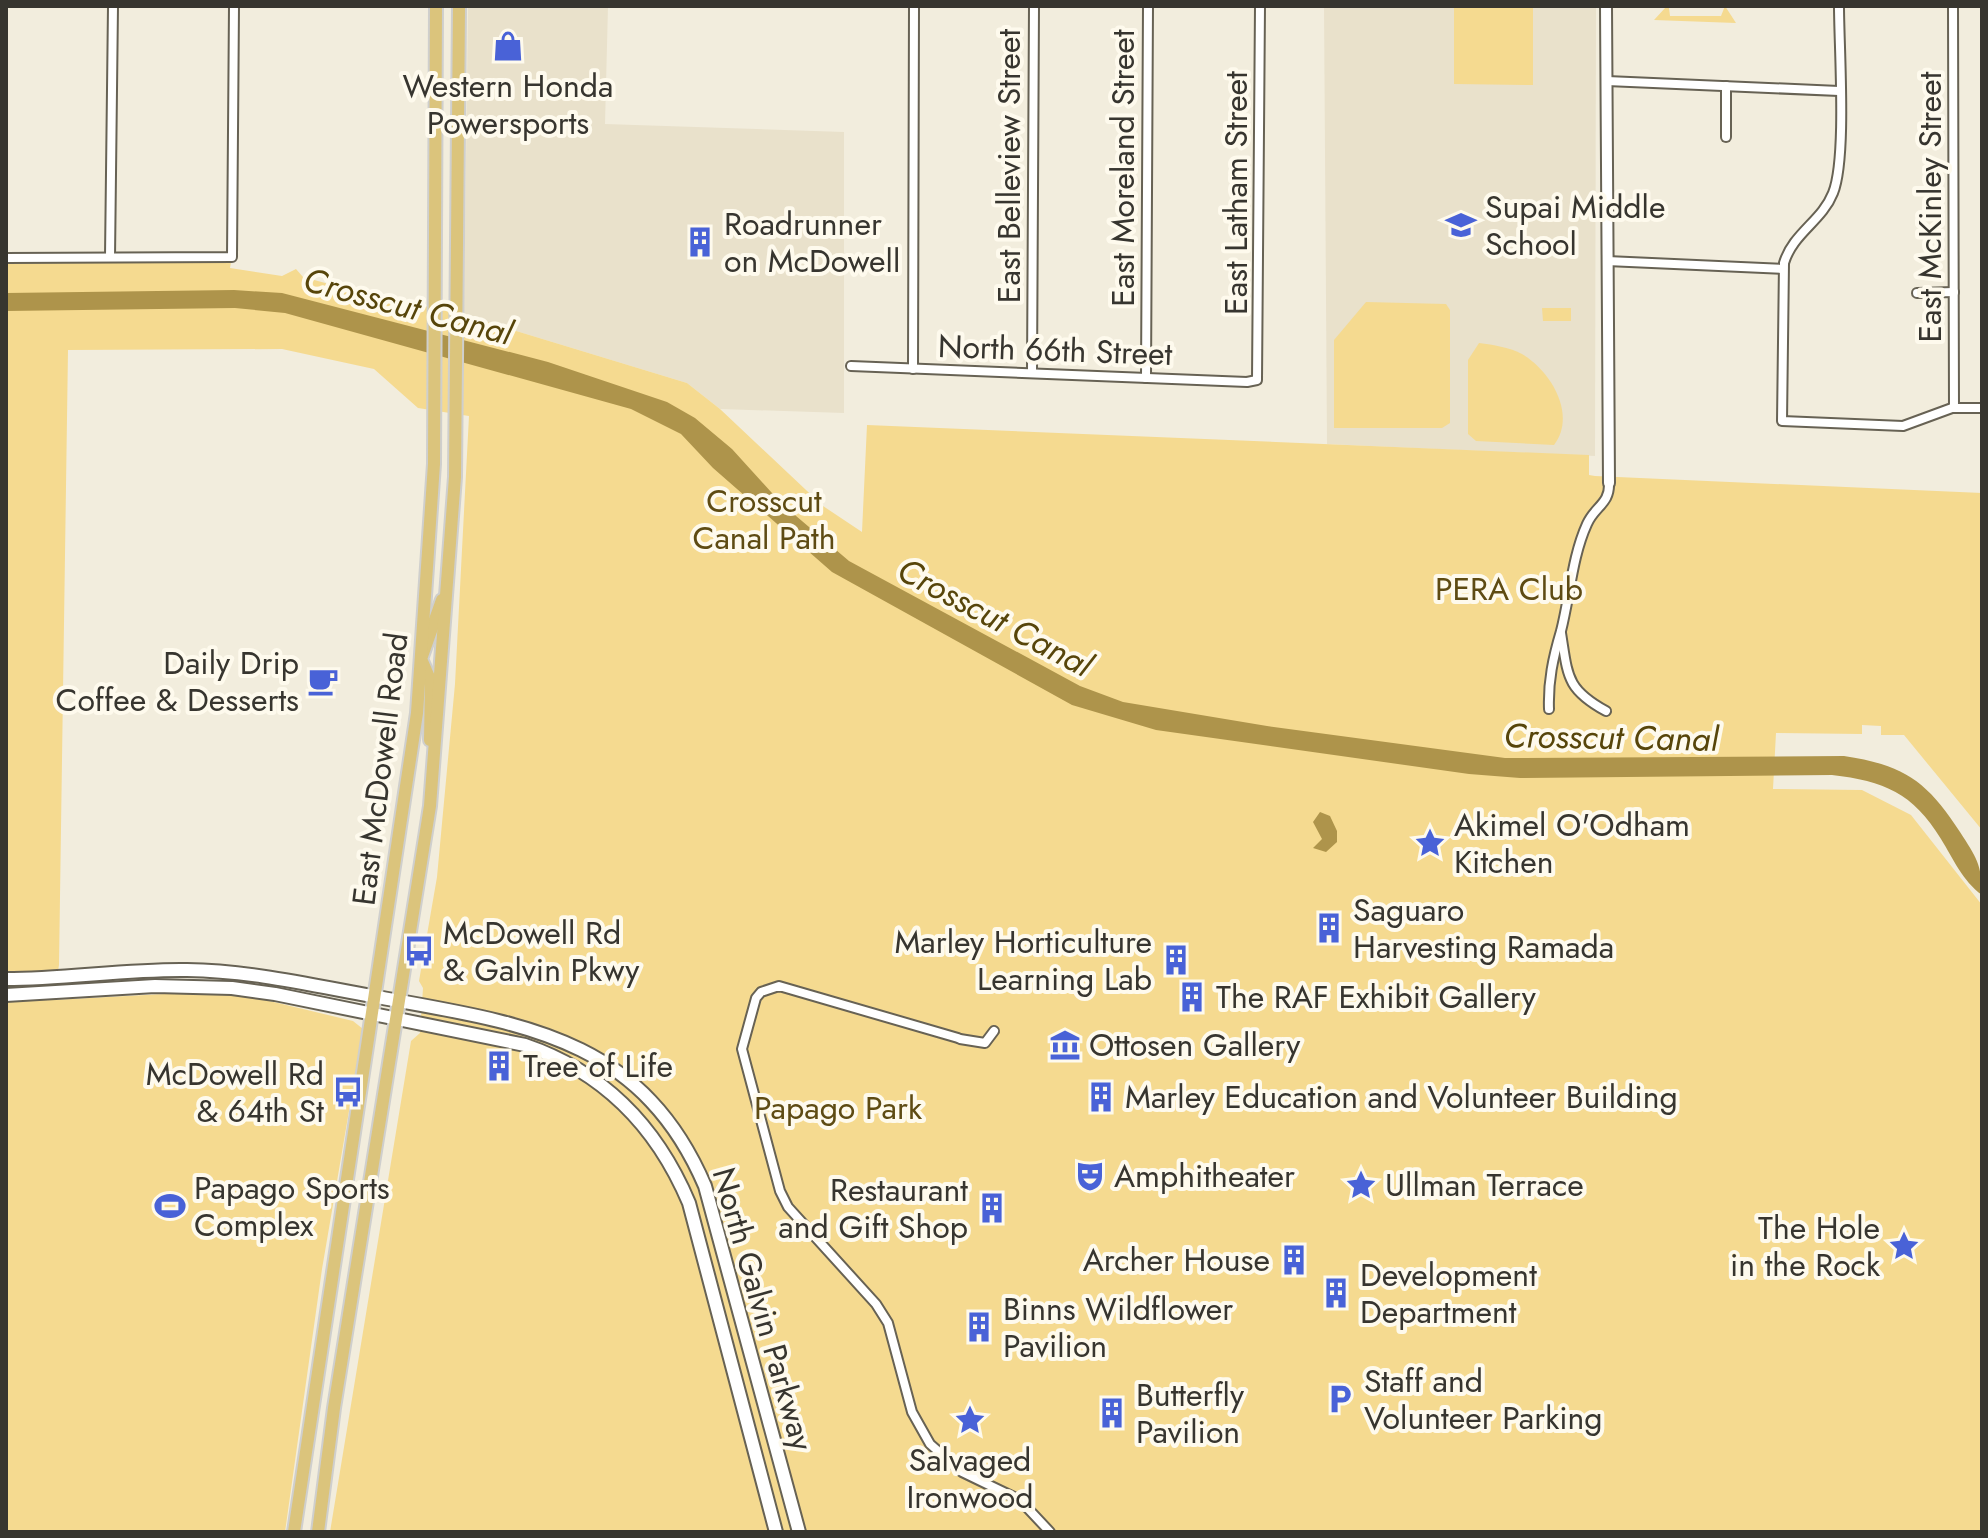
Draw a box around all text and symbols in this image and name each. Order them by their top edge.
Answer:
shop icon: Western Honda Powersports [491,29,525,63]
street label: East Belleview Street [986,29,1032,303]
street label: East Moreland Street [1100,29,1146,307]
place label: Western Honda Powersports [403,63,613,146]
street label: East Latham Street [1213,71,1259,315]
street label: East McKinley Street [1907,71,1953,342]
place label: Supai Middle School [1485,184,1665,267]
place label: Roadrunner on McDowell [724,201,900,284]
school or university icon: Supai Middle School [1444,208,1478,242]
building icon: Roadrunner on McDowell [683,225,717,259]
water label: Crosscut Canal [298,255,519,358]
street label: North 66th Street [937,323,1173,377]
park label: Crosscut Canal Path [693,478,835,561]
water label: Crosscut Canal [889,545,1102,690]
park label: PERA Club [1435,566,1583,612]
street label: East McDowell Road [340,630,420,908]
place label: Daily Drip Coffee & Desserts [55,640,299,723]
cafe icon: Daily Drip Coffee & Desserts [306,664,340,698]
water label: Crosscut Canal [1503,711,1720,764]
place label: Akimel O'Odham Kitchen [1454,802,1690,885]
place icon: Akimel O'Odham Kitchen [1413,826,1447,860]
place label: Saguaro Harvesting Ramada [1353,887,1614,970]
place label: McDowell Rd & Galvin Pkwy [443,910,640,993]
building icon: Saguaro Harvesting Ramada [1312,911,1346,945]
place label: Marley Horticulture Learning Lab [894,919,1152,1002]
bus stop icon: McDowell Rd & Galvin Pkwy [402,934,436,968]
building icon: Marley Horticulture Learning Lab [1159,943,1193,977]
place label: The RAF Exhibit Gallery [1216,974,1537,1020]
building icon: The RAF Exhibit Gallery [1175,980,1209,1014]
place label: Ottosen Gallery [1089,1022,1301,1068]
museum icon: Ottosen Gallery [1048,1028,1082,1062]
place label: Tree of Life [523,1043,673,1089]
building icon: Tree of Life [482,1049,516,1083]
place label: McDowell Rd & 64th St [146,1051,324,1134]
place label: Marley Education and Volunteer Building [1125,1074,1678,1120]
bus stop icon: McDowell Rd & 64th St [331,1075,365,1109]
building icon: Marley Education and Volunteer Building [1084,1080,1118,1114]
park label: Papago Park [754,1085,923,1131]
place label: Amphitheater [1114,1153,1295,1199]
theatre icon: Amphitheater [1073,1159,1107,1193]
street label: North Galvin Parkway [701,1162,826,1457]
place label: Ullman Terrace [1385,1162,1584,1208]
place label: Papago Sports Complex [194,1165,390,1248]
place label: Restaurant and Gift Shop [778,1167,968,1250]
place icon: Ullman Terrace [1344,1168,1378,1202]
sports icon: Papago Sports Complex [153,1189,187,1223]
building icon: Restaurant and Gift Shop [975,1191,1009,1225]
place label: The Hole in the Rock [1730,1205,1881,1288]
place icon: The Hole in the Rock [1887,1229,1921,1263]
place label: Archer House [1083,1237,1270,1283]
building icon: Archer House [1277,1243,1311,1277]
place label: Development Department [1360,1252,1537,1335]
building icon: Development Department [1319,1276,1353,1310]
place label: Binns Wildflower Pavilion [1003,1286,1233,1369]
building icon: Binns Wildflower Pavilion [962,1310,996,1344]
place label: Staff and Volunteer Parking [1364,1358,1603,1441]
place label: Butterfly Pavilion [1136,1372,1245,1455]
parking icon: Staff and Volunteer Parking [1323,1382,1357,1416]
building icon: Butterfly Pavilion [1095,1396,1129,1430]
place icon: Salvaged Ironwood [953,1403,987,1437]
place label: Salvaged Ironwood [907,1437,1033,1520]

